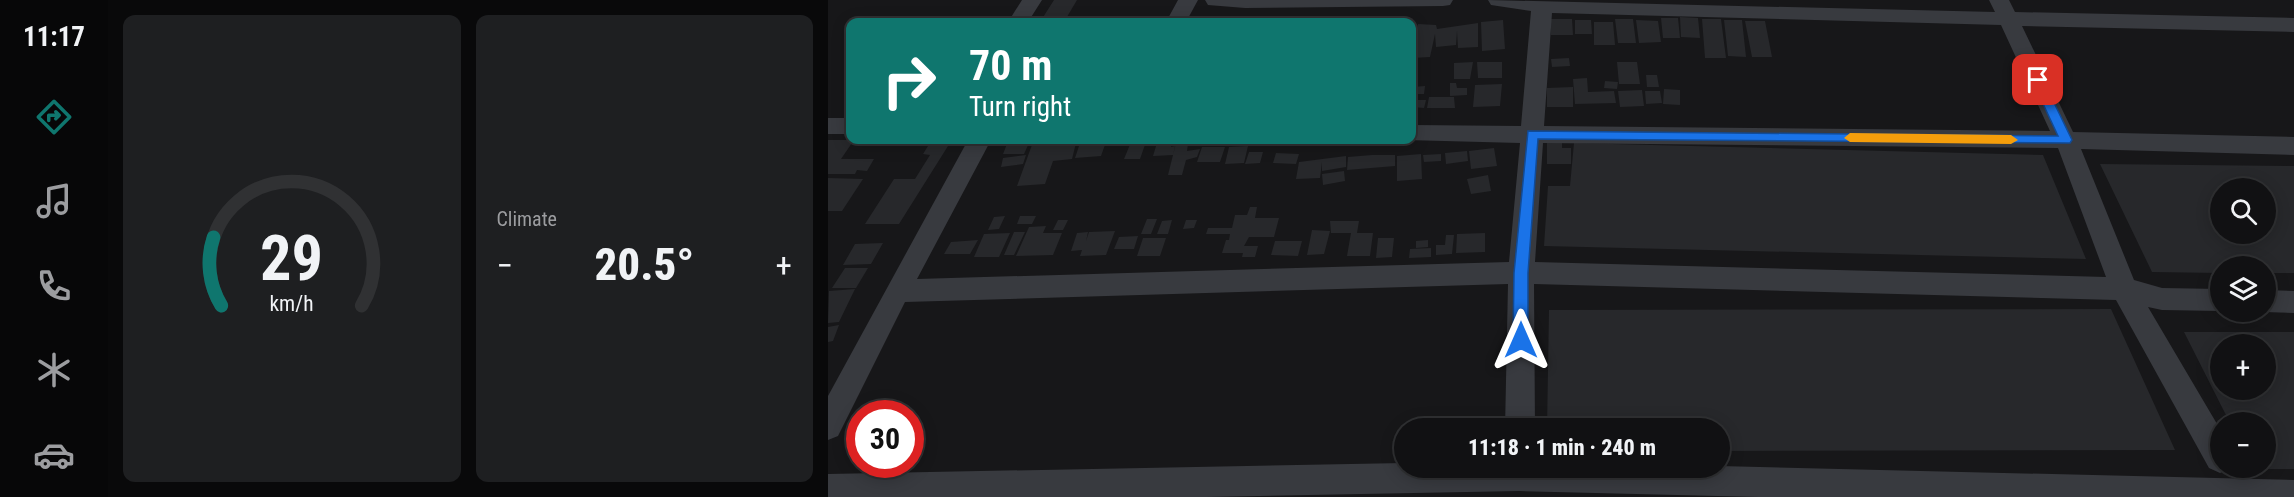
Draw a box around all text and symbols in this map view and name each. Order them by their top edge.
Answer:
text: 11:17 [23,21,85,53]
text: 70 m [969,41,1052,90]
icon: right [870,42,948,120]
pin [2012,54,2063,105]
icon: arrive [2021,63,2054,96]
text: Turn right [969,91,1071,123]
icon: directions [33,96,75,138]
map controls [2210,178,2276,478]
button: search [2210,178,2276,244]
icon: music [33,180,75,222]
text: Climate [497,207,557,231]
text: 29 [260,222,323,295]
text: 20.5° [594,238,694,291]
text: − [497,246,513,285]
text: + [776,246,792,285]
button: layers [2210,256,2276,322]
icon: phone [33,265,75,307]
text: km/h [270,291,314,316]
position arrow [1489,308,1553,372]
button: + [2210,334,2276,400]
icon: climate [33,349,75,391]
speed limit sign: 30 [846,400,924,478]
button: − [2210,412,2276,478]
icon: car [33,434,75,476]
text: 11:18 · 1 min · 240 m [1468,435,1656,460]

